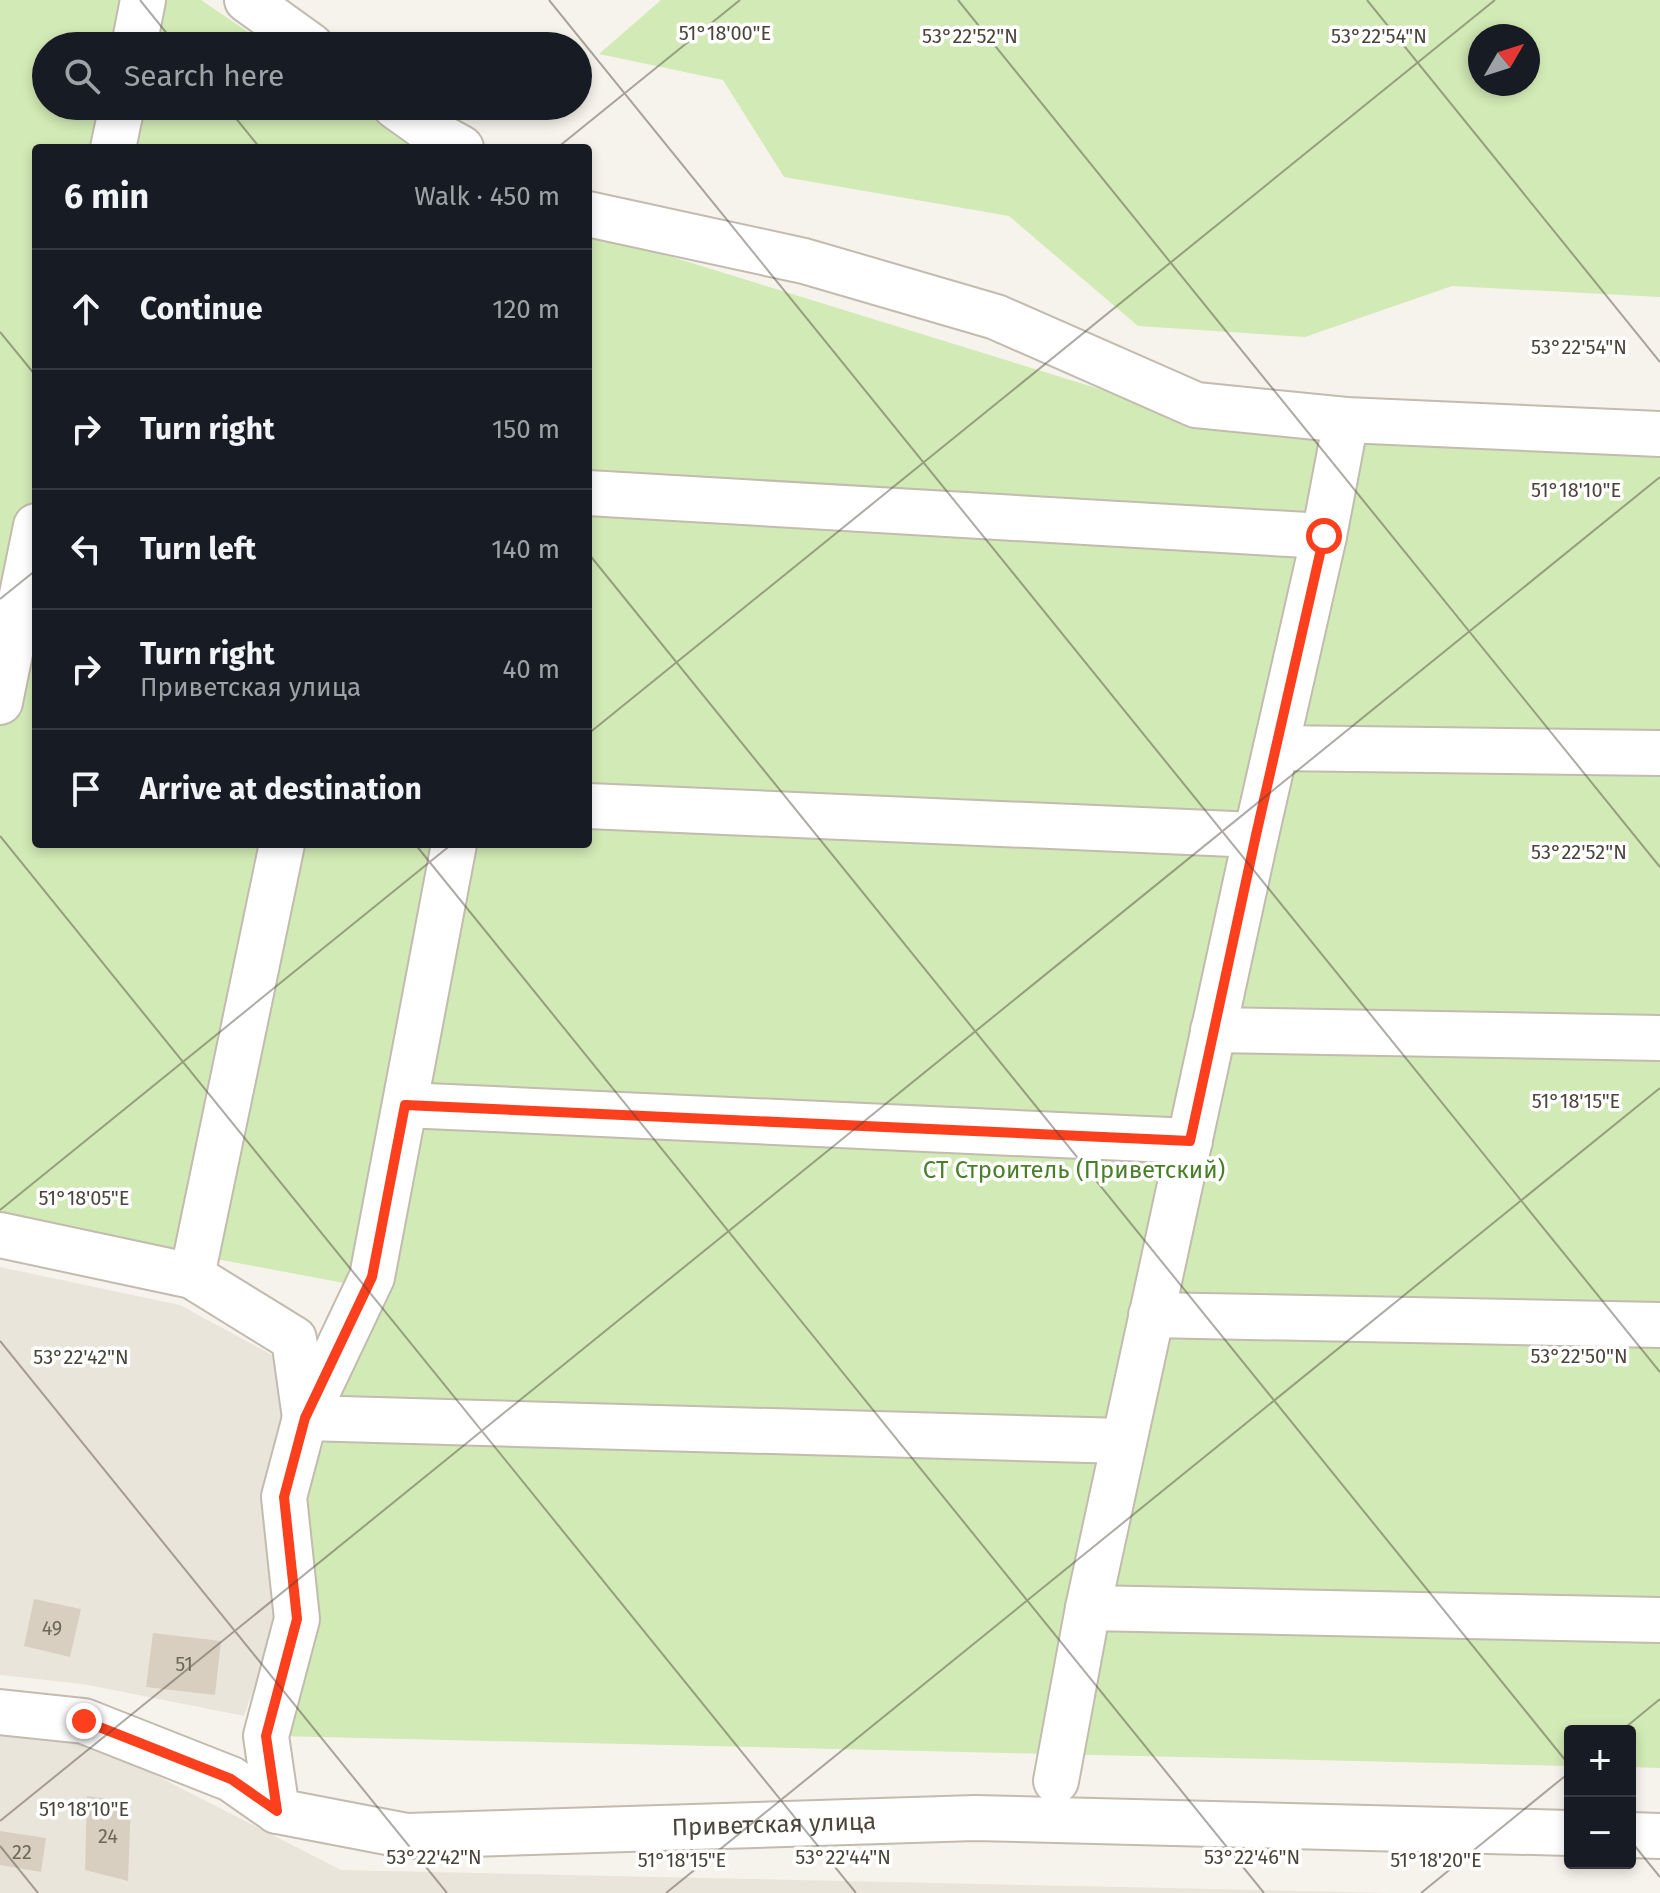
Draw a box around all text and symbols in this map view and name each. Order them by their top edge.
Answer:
text: 51°18'00"E [679,21,771,45]
text: 53°22'52"N [922,24,1018,48]
text: 53°22'54"N [1331,24,1427,48]
north arrow [1468,24,1540,96]
search box [32,32,592,120]
icon: search [60,54,104,98]
text: Search here [124,58,284,94]
text: 6 min [64,176,149,217]
text: Walk · 450 m [414,181,560,212]
icon: ahead [64,287,108,331]
text: Continue [140,291,263,327]
text: 120 m [492,294,560,325]
text: 53°22'54"N [1531,335,1627,359]
icon: right [64,407,108,451]
text: Turn right [140,411,275,447]
text: 150 m [492,414,560,445]
text: 51°18'10"E [1531,478,1621,502]
route start [1306,518,1342,554]
icon: left [64,527,108,571]
text: Turn left [140,531,256,567]
text: 140 m [491,534,560,565]
text: Turn right [140,636,275,672]
icon: right [64,647,108,691]
text: 40 m [502,654,560,685]
text: Приветская улица [140,672,361,703]
icon: arrive [64,767,108,811]
text: Arrive at destination [140,771,422,807]
text: 53°22'52"N [1531,840,1627,864]
text: 51°18'15"E [1532,1089,1620,1113]
park label: СТ Строитель (Приветский) [923,1156,1225,1184]
text: 51°18'05"E [39,1186,129,1210]
text: 53°22'50"N [1530,1344,1628,1368]
text: 53°22'42"N [33,1345,129,1369]
house number: 49 [42,1616,62,1640]
house number: 51 [175,1652,193,1676]
route end [66,1703,102,1739]
map controls [1564,1725,1636,1869]
button: + [1564,1725,1636,1797]
text: 51°18'10"E [39,1797,129,1821]
button: − [1564,1797,1636,1869]
street label: Приветская улица [671,1807,876,1842]
house number: 24 [98,1824,118,1848]
house number: 22 [12,1840,32,1864]
text: 53°22'42"N [386,1845,482,1869]
text: 53°22'44"N [795,1845,891,1869]
text: 53°22'46"N [1204,1845,1300,1869]
text: 51°18'15"E [638,1848,726,1872]
text: 51°18'20"E [1390,1848,1482,1872]

